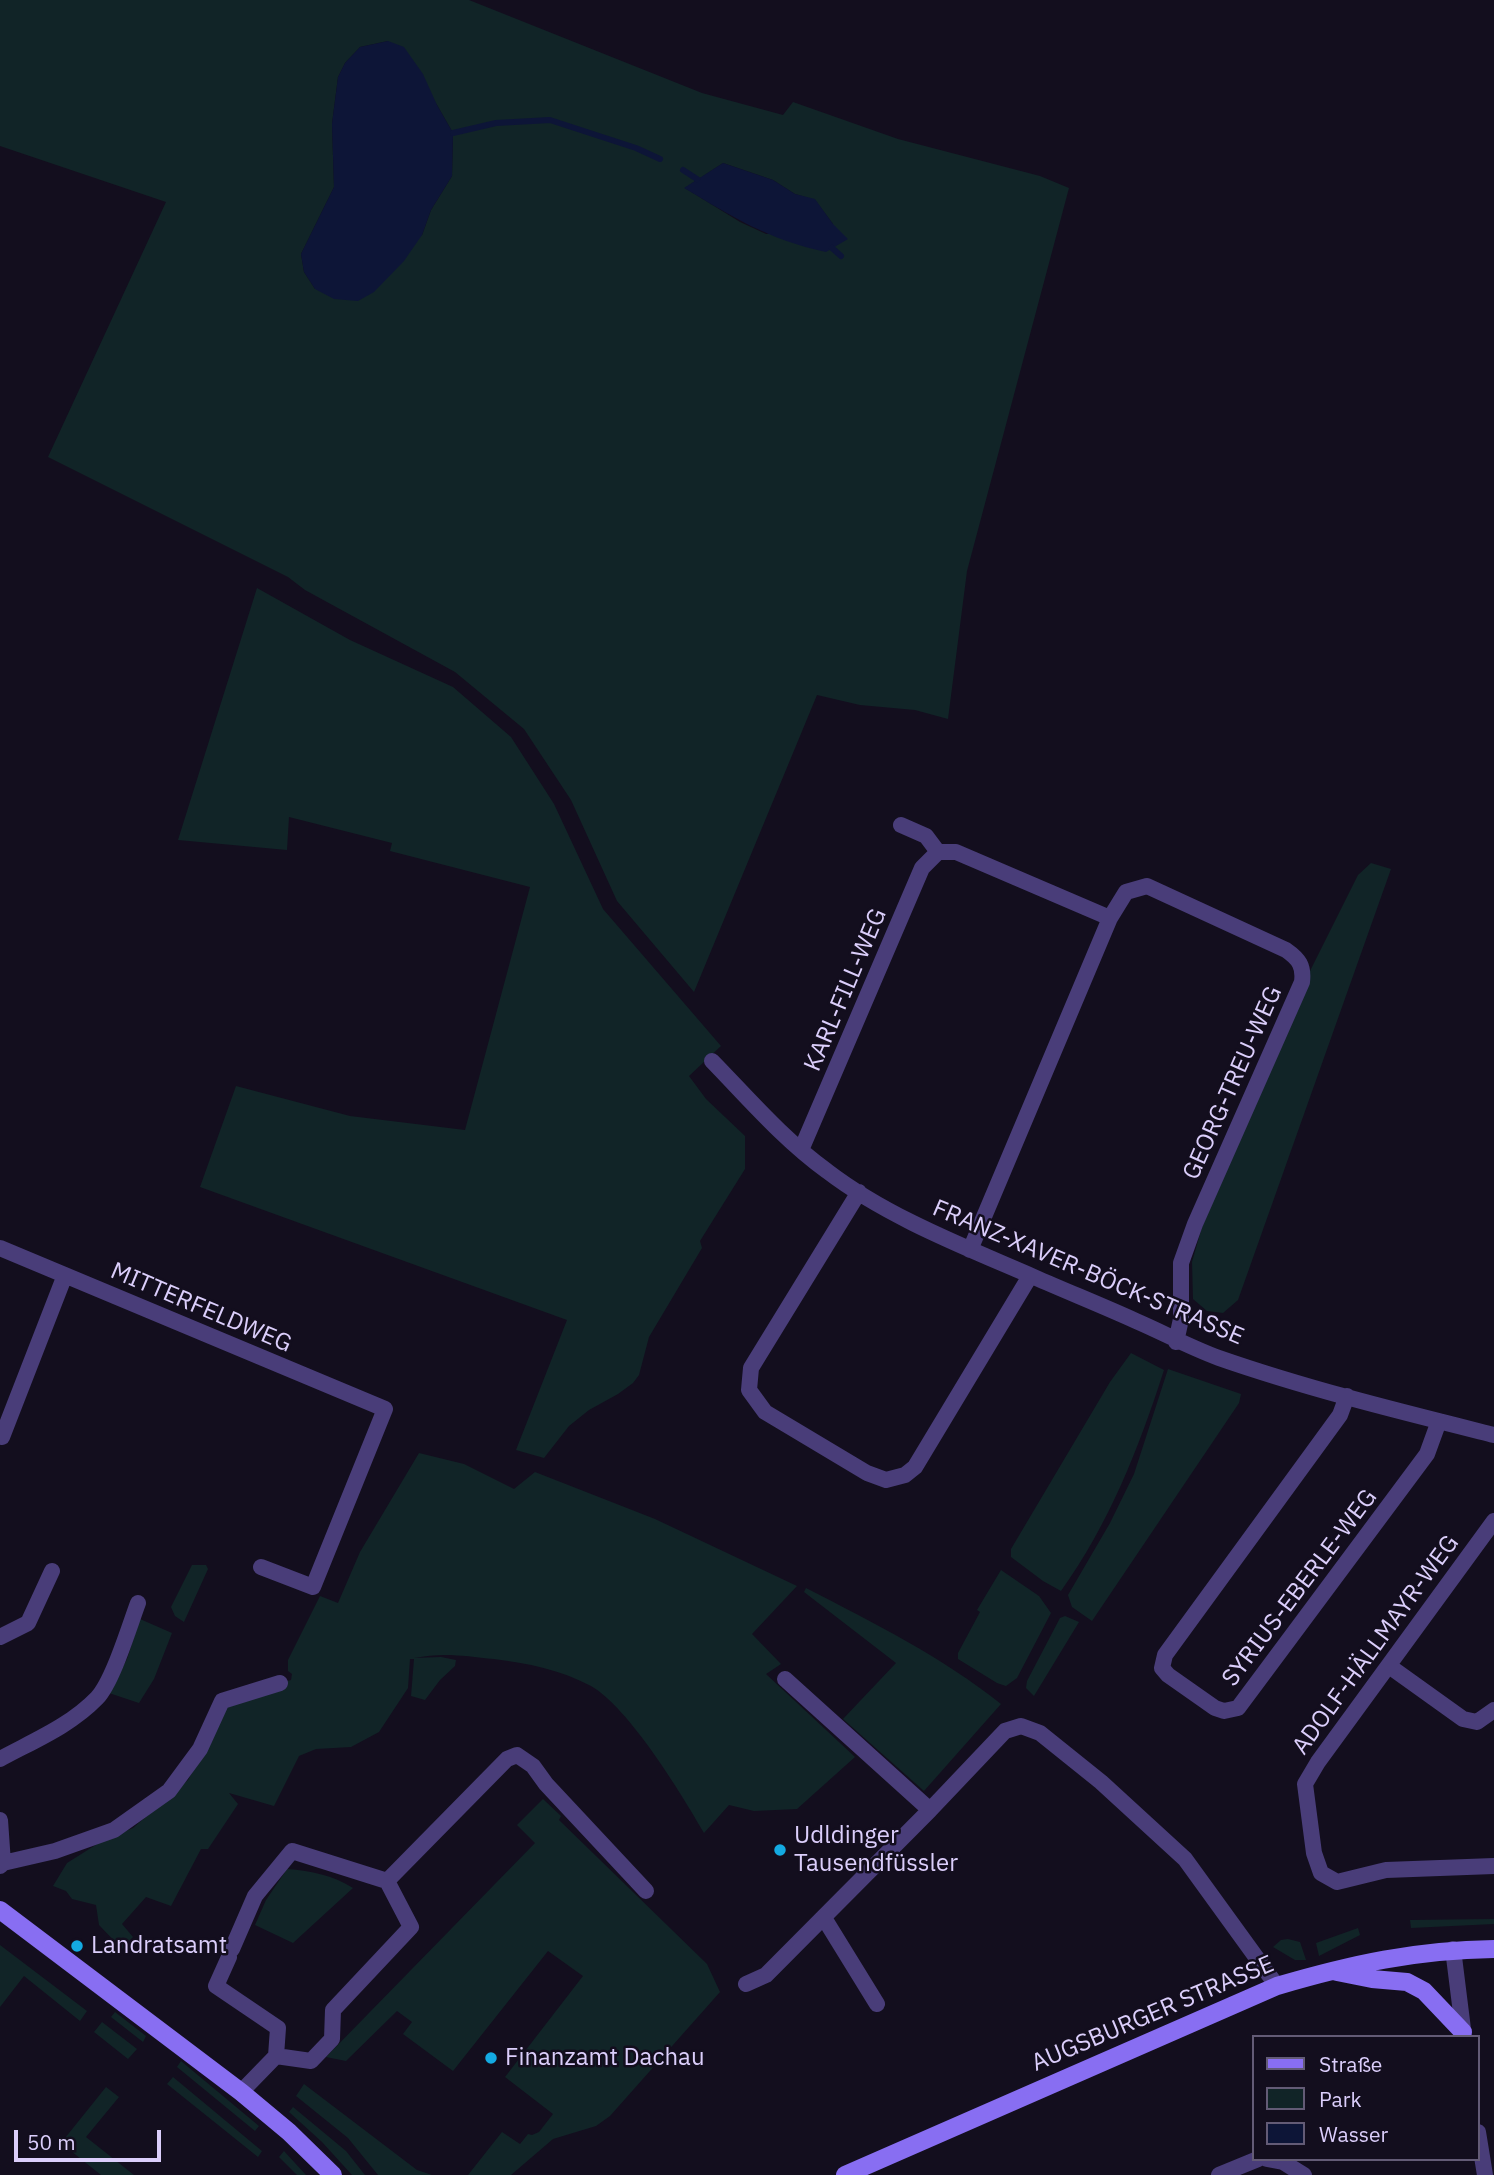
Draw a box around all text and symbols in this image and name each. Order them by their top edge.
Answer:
street label: KARL-FILL-WEG [799,904,893,1076]
street label: GEORG-TREU-WEG [1177,982,1289,1184]
street label: FRANZ-XAVER-BÖCK-STRASSE [928,1194,1248,1352]
street label: MITTERFELDWEG [106,1257,296,1359]
street label: SYRIUS-EBERLE-WEG [1216,1484,1384,1692]
street label: ADOLF-HÄLLMAYR-WEG [1287,1530,1465,1760]
place label: Udldinger Tausendfüssler [794,1822,958,1878]
marker: Udldinger Tausendfüssler [772,1842,788,1858]
place label: Landratsamt [91,1932,227,1960]
marker: Landratsamt [69,1938,85,1954]
street label: AUGSBURGER STRASSE [1027,1950,1279,2078]
legend [1252,2035,1480,2161]
place label: Finanzamt Dachau [505,2044,705,2072]
marker: Finanzamt Dachau [483,2050,499,2066]
text: Straße [1319,2050,1382,2078]
text: Park [1319,2085,1362,2113]
scale bar [18,2116,164,2160]
text: Wasser [1319,2120,1388,2148]
text: 50 m [27,2128,76,2156]

